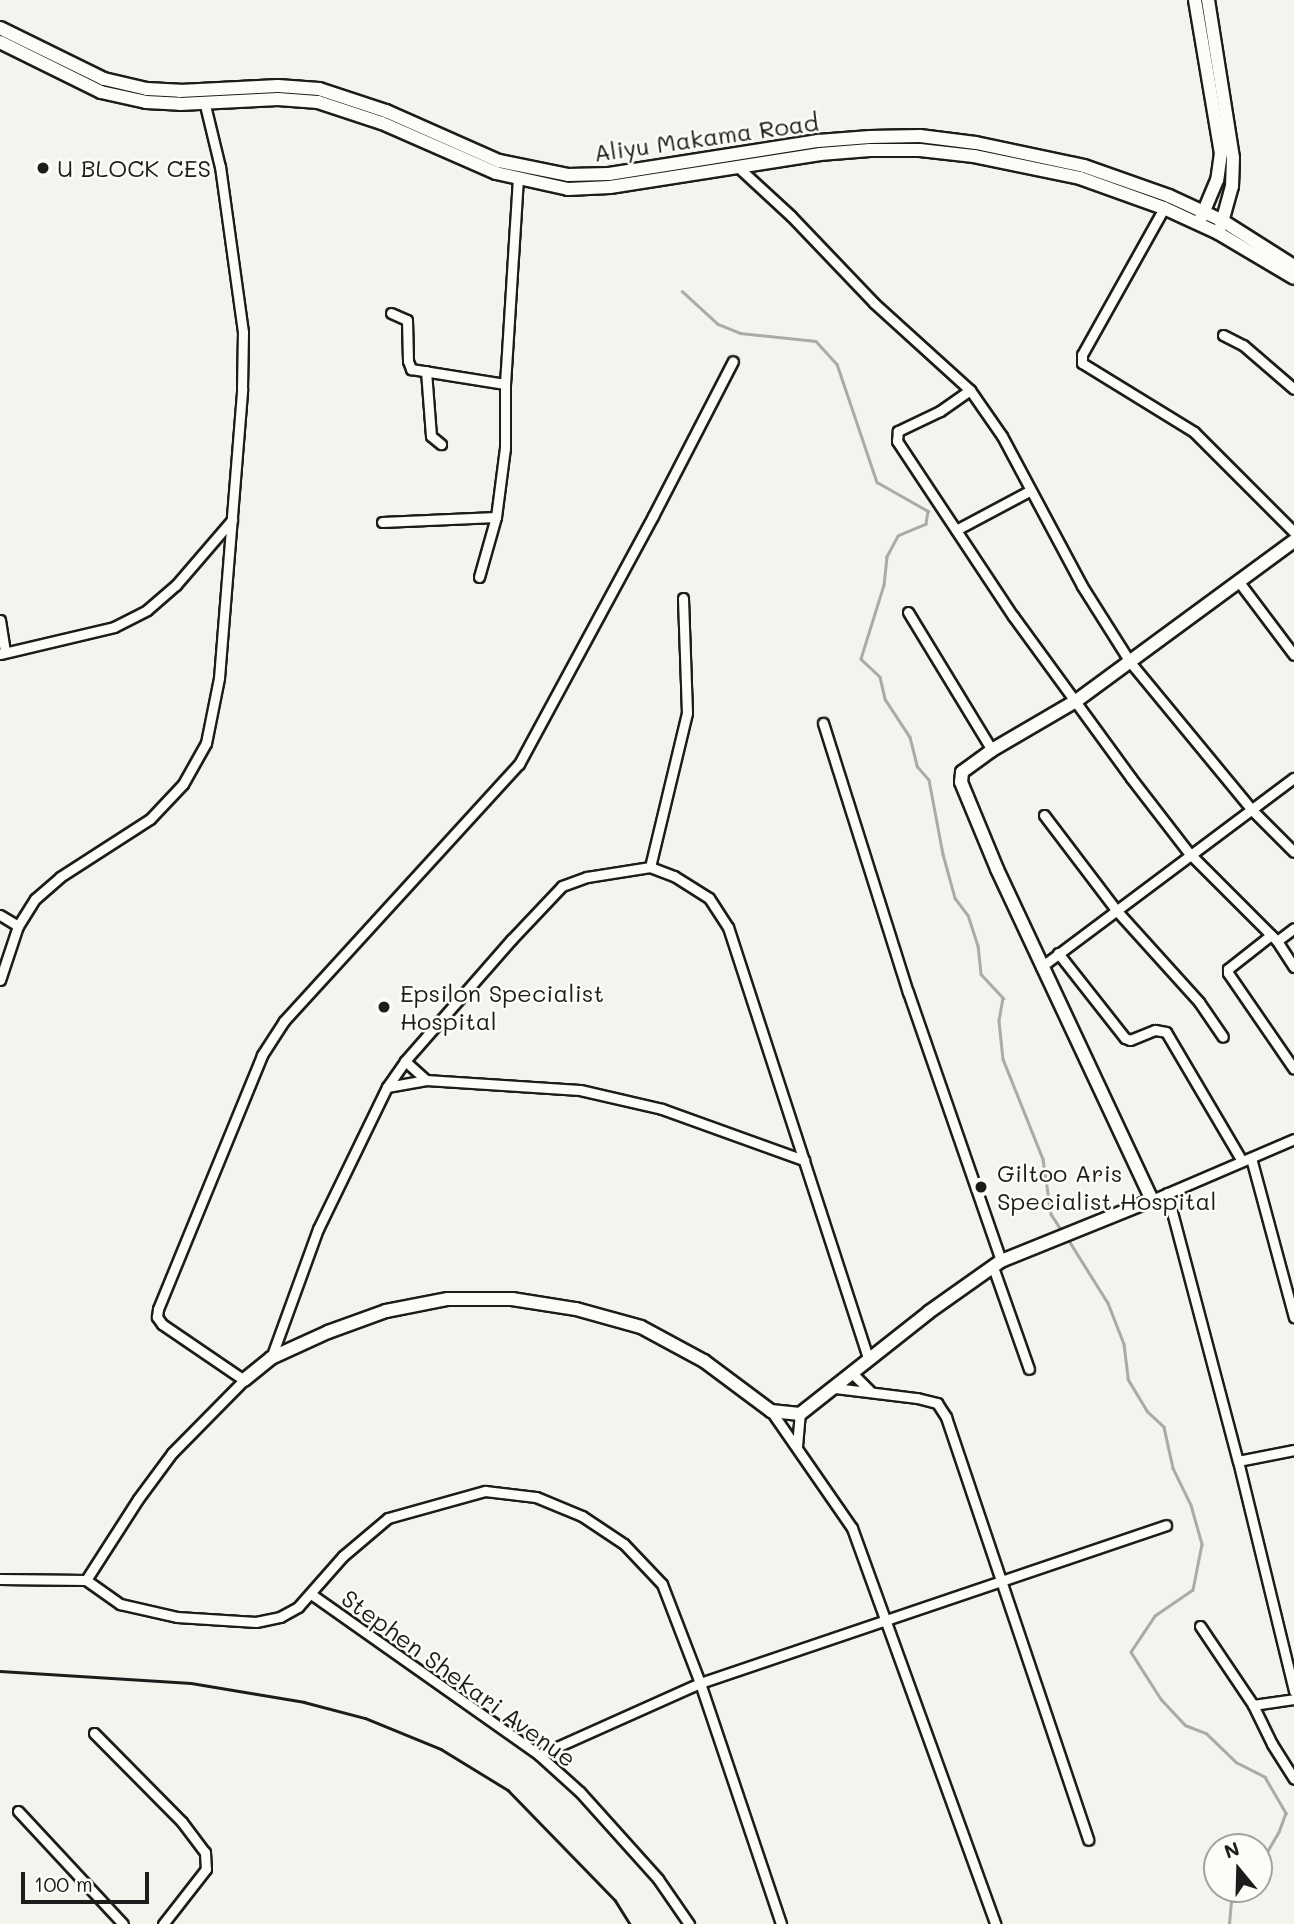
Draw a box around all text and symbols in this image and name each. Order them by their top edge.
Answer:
street label: Aliyu Makama Road [592,107,820,167]
place label: U BLOCK CES [57,154,211,182]
marker: U BLOCK CES [35,160,51,176]
place label: Epsilon Specialist Hospital [400,979,604,1035]
marker: Epsilon Specialist Hospital [374,997,394,1017]
place label: Giltoo Aris Specialist Hospital [997,1159,1217,1215]
marker: Giltoo Aris Specialist Hospital [971,1177,991,1197]
street label: Stephen Shekari Avenue [336,1583,582,1773]
north arrow [1203,1833,1273,1903]
text: N [1221,1835,1243,1864]
scale bar [24,1857,152,1901]
text: 100 m [34,1870,93,1897]

